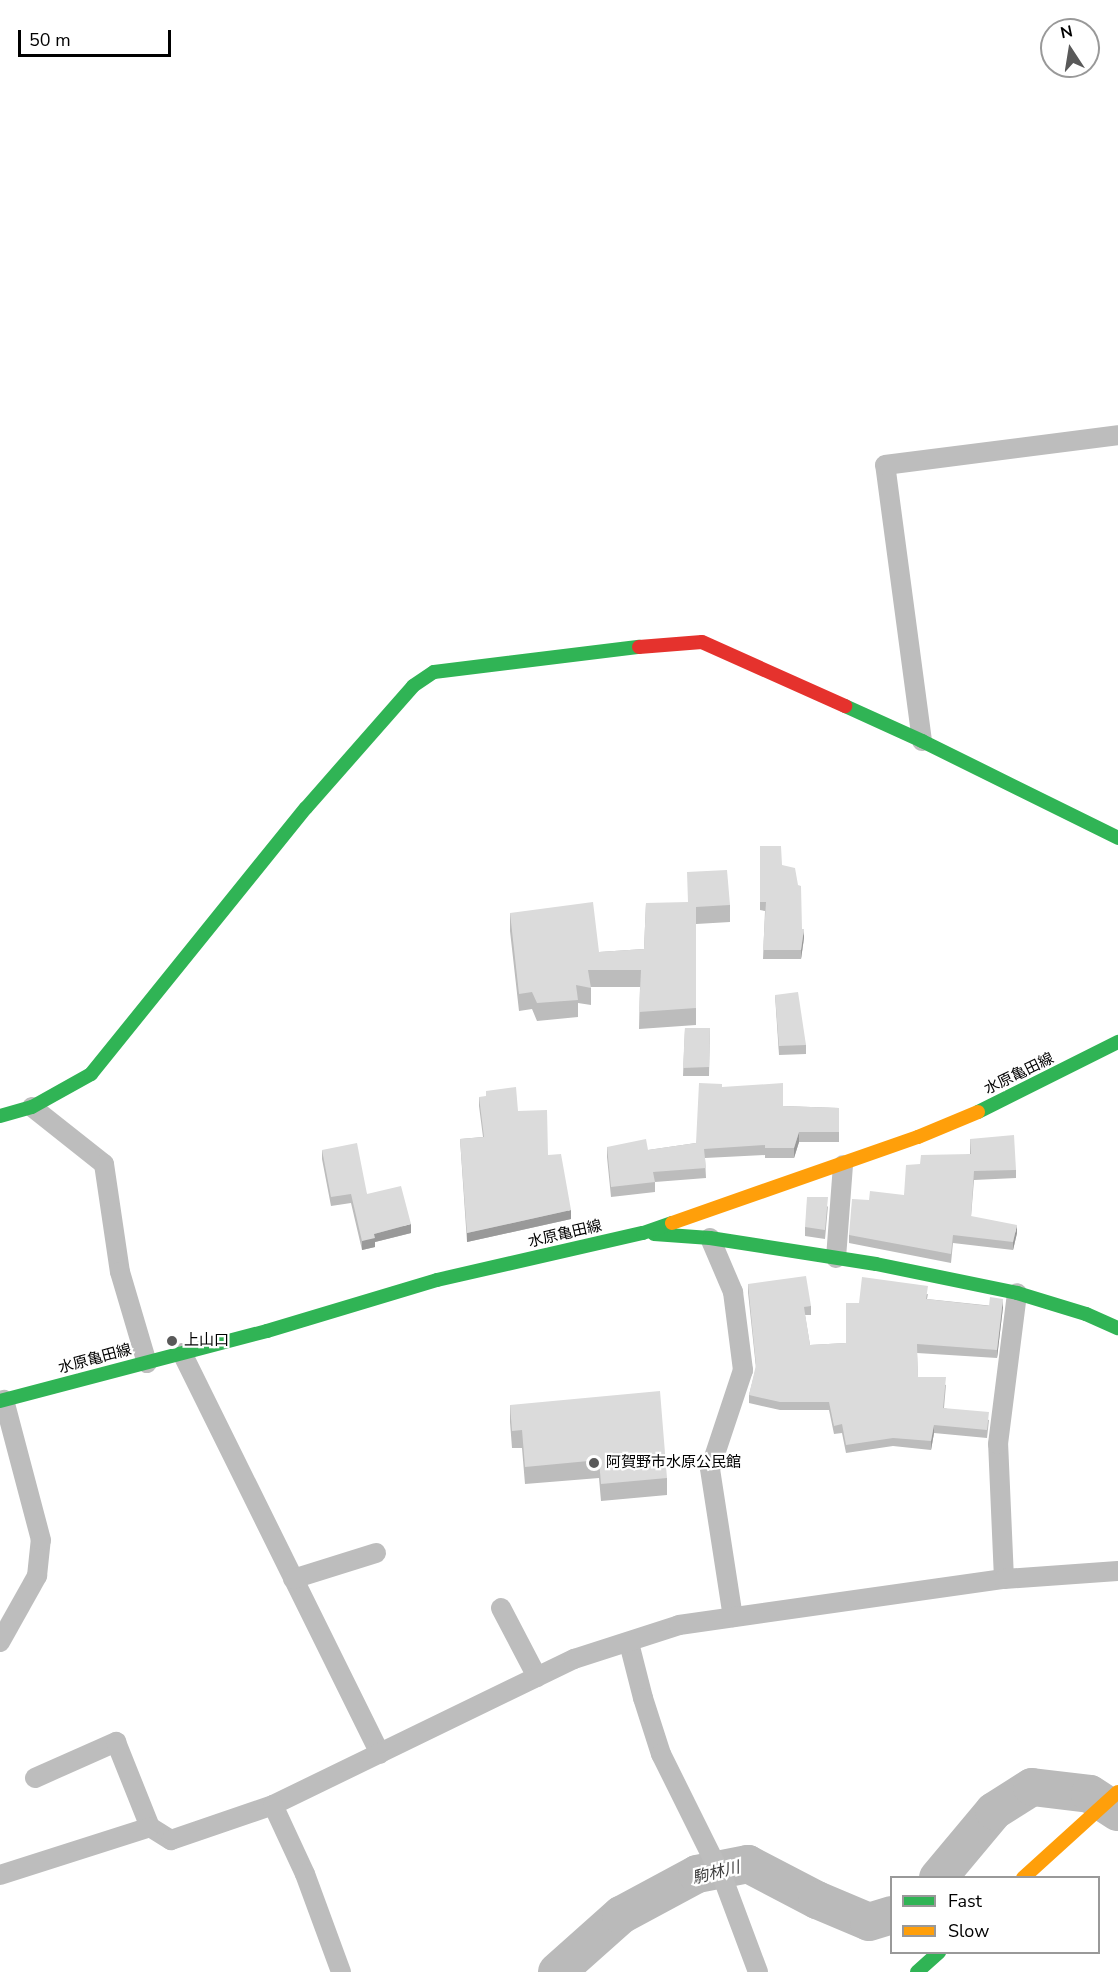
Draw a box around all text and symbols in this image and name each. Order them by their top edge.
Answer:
scale bar [21,18,174,56]
north arrow [1040,18,1100,78]
text: N [1059,20,1075,44]
text: 50 m [29,28,71,52]
street label: 水原亀田線 [981,1049,1057,1099]
street label: 水原亀田線 [526,1217,604,1251]
place label: 上山口 [184,1332,229,1350]
marker: 上山口 [165,1334,179,1348]
street label: 水原亀田線 [56,1341,134,1377]
place label: 阿賀野市水原公民館 [606,1454,741,1472]
marker: 阿賀野市水原公民館 [587,1456,601,1470]
water label: 駒林川 [690,1858,742,1888]
legend [890,1876,1100,1954]
text: Fast [948,1889,982,1913]
text: Slow [948,1919,989,1943]

